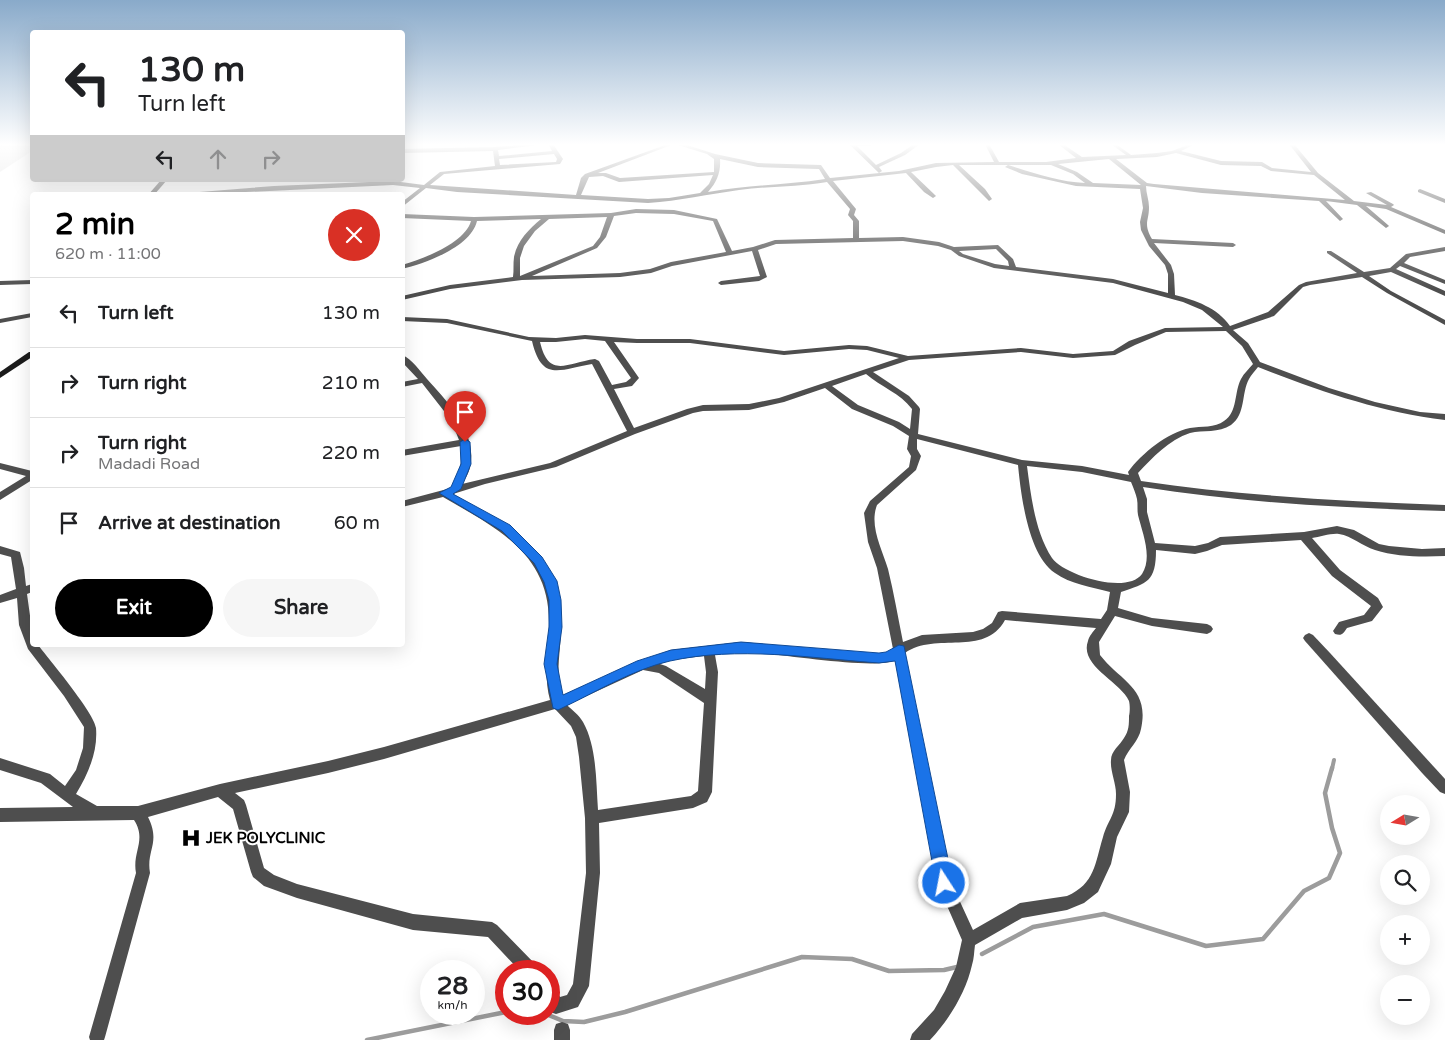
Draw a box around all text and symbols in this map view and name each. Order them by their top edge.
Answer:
text: 130 m [138,49,245,91]
icon: left [55,50,120,115]
text: Turn left [138,91,226,117]
icon: left [151,145,179,173]
icon: ahead [204,145,232,173]
icon: right [257,145,285,173]
text: 2 min [55,206,135,243]
button: close [328,209,380,261]
text: 620 m · 11:00 [55,244,161,264]
icon: left [55,299,83,327]
text: Turn left [98,302,174,324]
text: 130 m [322,302,380,324]
icon: right [55,369,83,397]
text: Turn right [98,372,186,394]
text: 210 m [322,372,380,394]
pin [444,391,486,442]
icon: arrive [451,398,479,426]
text: Turn right [98,432,186,454]
icon: right [55,439,83,467]
text: 220 m [322,442,380,464]
text: Madadi Road [98,454,200,474]
icon: arrive [55,509,83,537]
text: Arrive at destination [98,512,281,534]
text: 60 m [334,512,380,534]
button: Exit [55,579,213,637]
button: Share [223,579,380,637]
north arrow [1380,795,1430,845]
map controls [1380,795,1430,1025]
hospital icon: JEK POLYCLINIC [180,827,202,849]
place label: JEK POLYCLINIC [205,829,326,847]
button: search [1380,855,1430,905]
position arrow [917,856,969,908]
button: + [1380,915,1430,965]
speed limit sign: 30 [495,960,560,1025]
text: 28 [437,971,468,1001]
button: − [1380,975,1430,1025]
text: km/h [437,998,468,1012]

